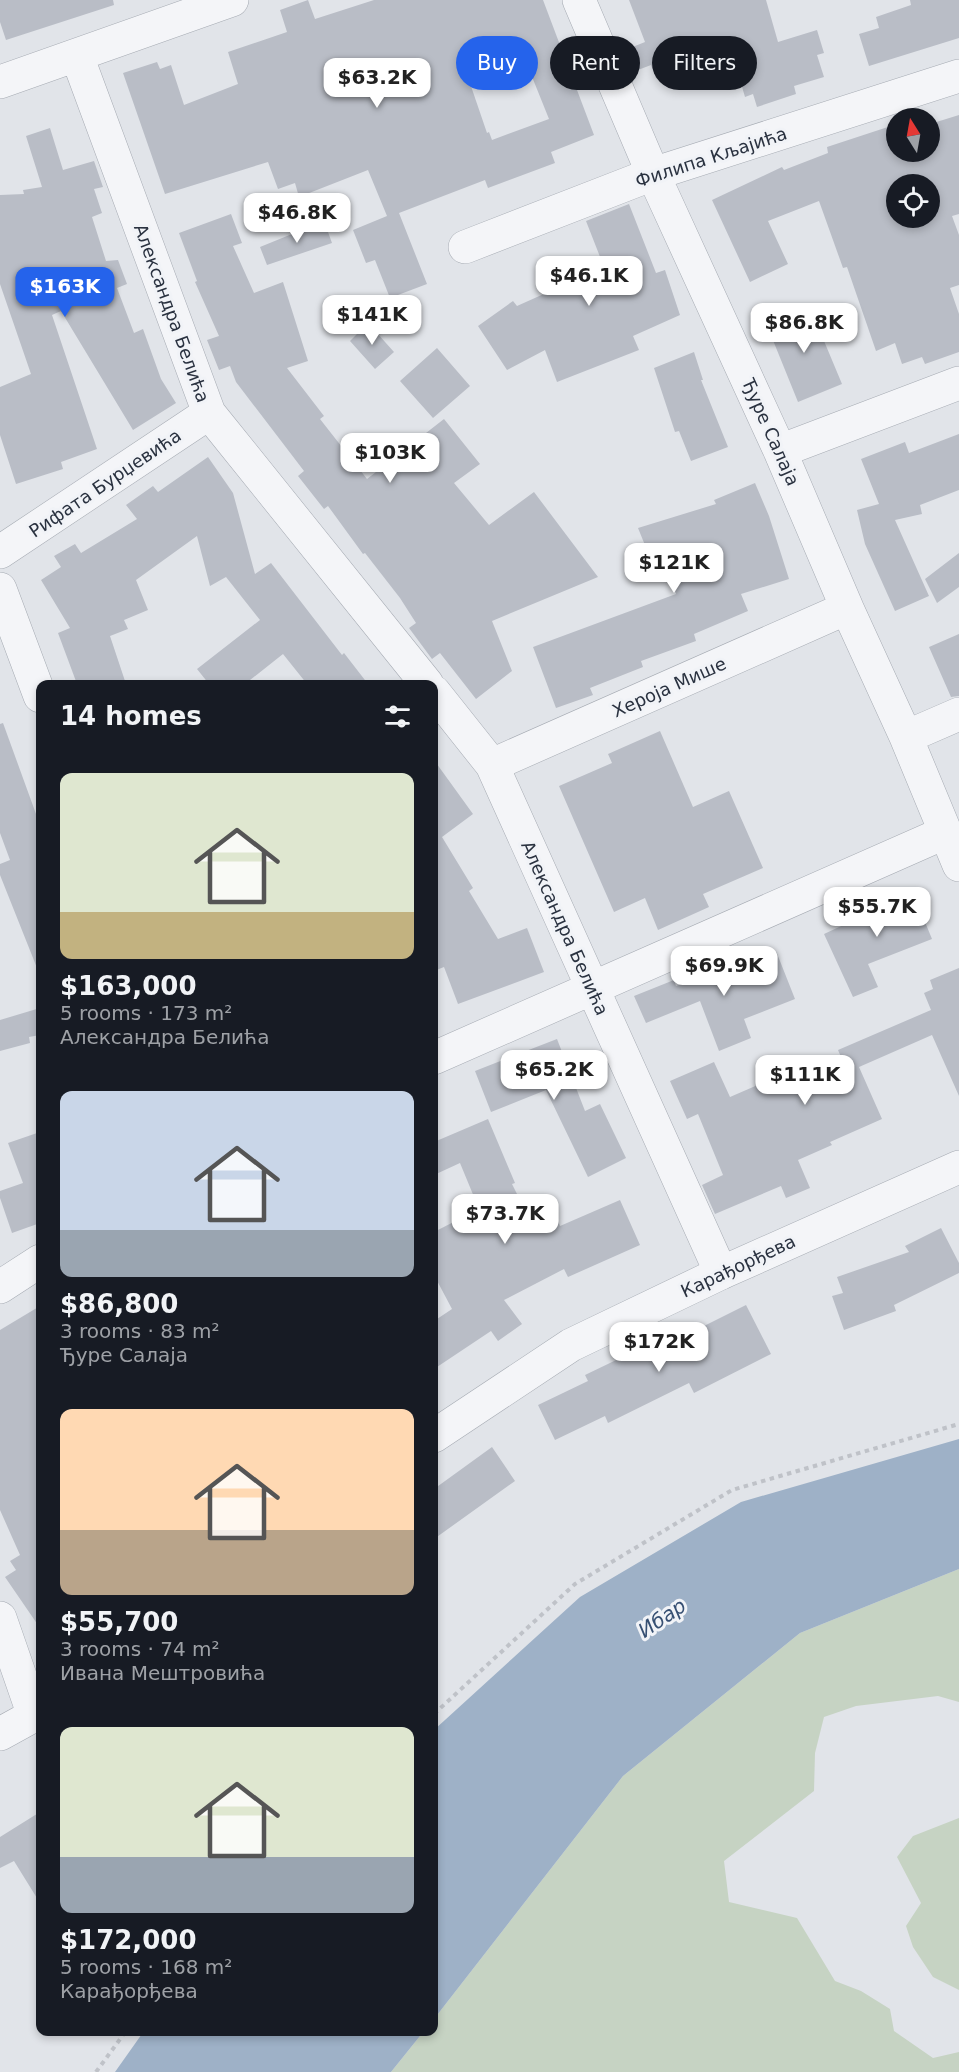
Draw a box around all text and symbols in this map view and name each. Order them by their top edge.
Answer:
chip: Buy [456,36,538,90]
chip: Rent [550,36,640,90]
chip: Filters [652,36,757,90]
pin: $63.2K [328,58,426,109]
text: $63.2K [338,65,416,89]
north arrow [886,108,940,162]
map controls [886,108,940,228]
street label: Филипа Кљајића [632,123,790,191]
button: locate [886,174,940,228]
pin: $46.8K [248,193,346,244]
text: $46.8K [258,200,336,224]
street label: Александра Белића [130,221,214,405]
pin: $46.1K [540,256,638,307]
text: $46.1K [550,263,628,287]
pin: $163K [23,267,107,318]
text: $163K [29,274,101,298]
pin: $141K [330,295,414,346]
text: $141K [336,302,408,326]
pin: $86.8K [755,303,853,354]
text: $86.8K [765,310,843,334]
street label: Ђуре Салаја [738,374,804,489]
street label: Рифата Бурџевића [25,424,185,542]
pin: $103K [348,433,432,484]
text: $103K [354,440,426,464]
pin: $121K [632,543,716,594]
text: $121K [638,550,710,574]
street label: Хероја Мише [609,653,729,721]
icon: filters [381,700,414,733]
text: 14 homes [60,701,202,731]
icon: home [183,812,291,920]
street label: Александра Белића [517,838,613,1018]
pin: $55.7K [828,887,926,938]
text: $55.7K [838,894,916,918]
pin: $69.9K [675,946,773,997]
text: $69.9K [685,953,763,977]
text: $163,000 [60,971,197,1001]
text: 5 rooms · 173 m² [60,1001,232,1025]
text: Александра Белића [60,1025,269,1049]
pin: $65.2K [505,1050,603,1101]
pin: $111K [763,1055,847,1106]
text: $65.2K [515,1057,593,1081]
text: $111K [769,1062,841,1086]
icon: home [183,1130,291,1238]
pin: $73.7K [456,1194,554,1245]
text: $73.7K [466,1201,544,1225]
street label: Карађорђева [677,1230,799,1302]
text: $86,800 [60,1289,178,1319]
text: 3 rooms · 83 m² [60,1319,220,1343]
pin: $172K [617,1322,701,1373]
text: $172K [623,1329,695,1353]
text: Ђуре Салаја [60,1343,188,1367]
icon: home [183,1448,291,1556]
water label: Ибар [634,1593,690,1643]
text: $55,700 [60,1607,178,1637]
text: 3 rooms · 74 m² [60,1637,220,1661]
text: Ивана Мештровића [60,1661,265,1685]
icon: home [183,1766,291,1874]
text: $172,000 [60,1925,197,1955]
text: 5 rooms · 168 m² [60,1955,232,1979]
text: Карађорђева [60,1979,198,2003]

